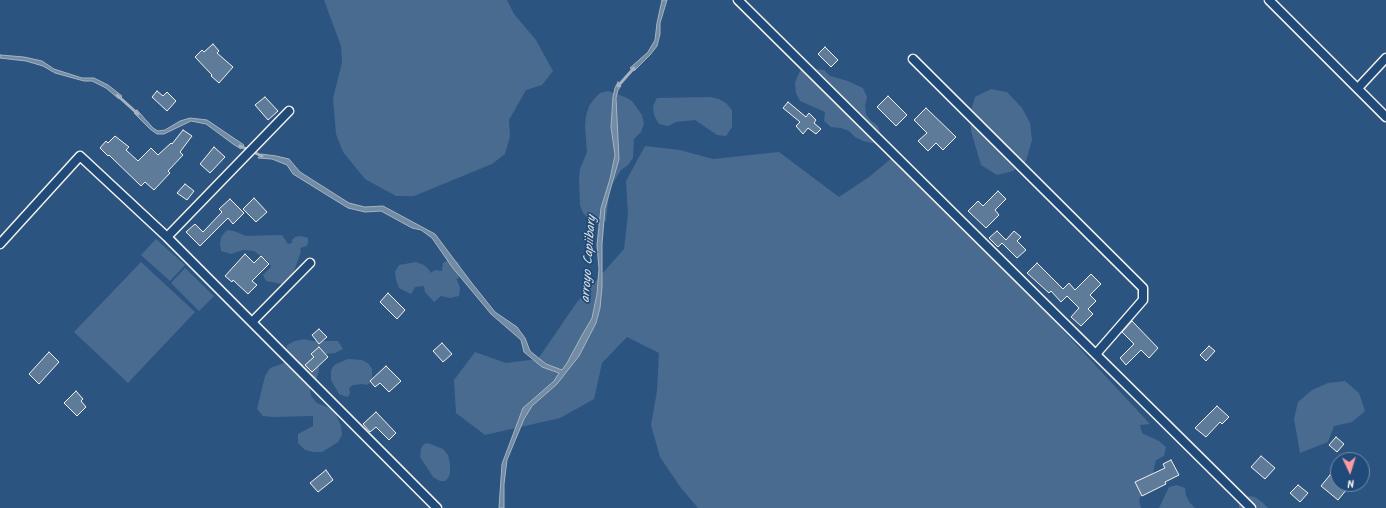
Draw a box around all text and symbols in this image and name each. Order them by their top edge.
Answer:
water label: arroyo Capiibary [579,215,601,303]
north arrow [1330,452,1370,492]
text: N [1347,474,1355,492]

